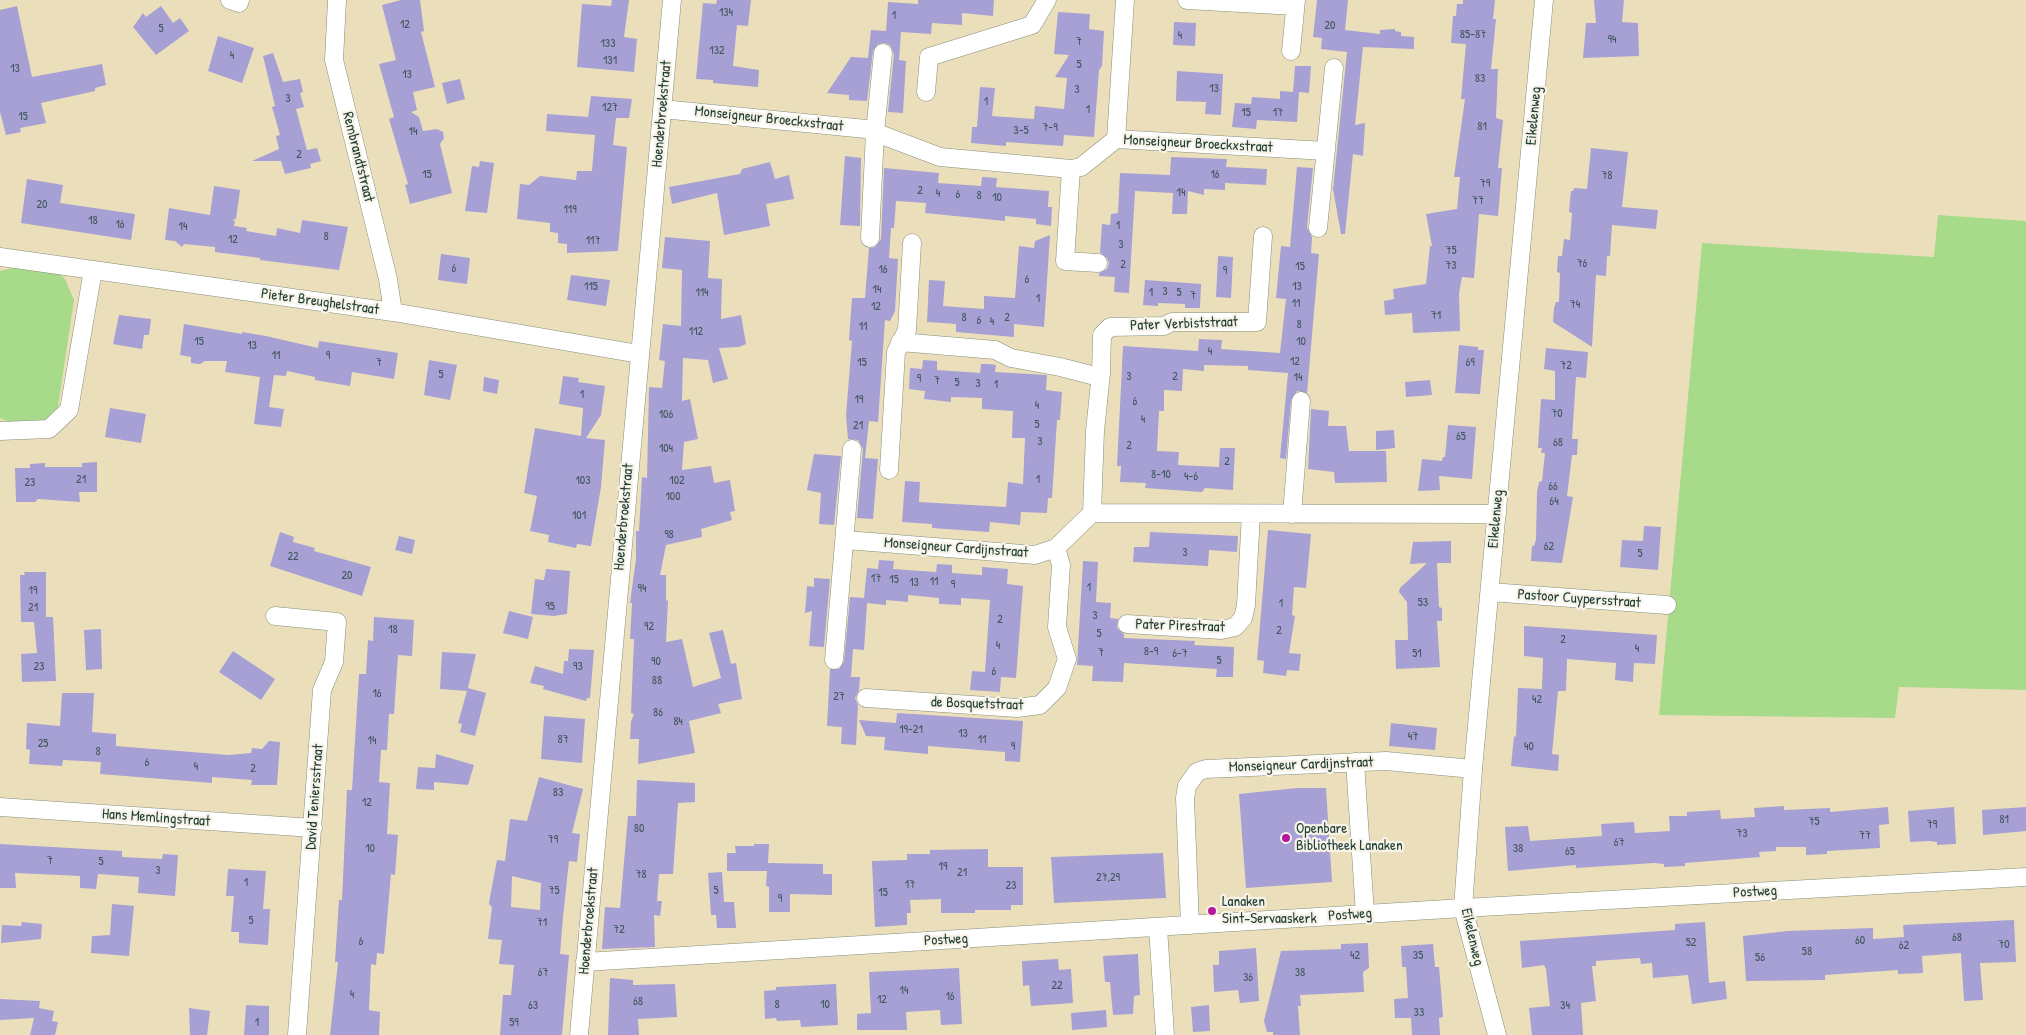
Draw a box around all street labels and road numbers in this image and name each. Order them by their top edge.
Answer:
street label: Hoenderbroekstraat [648,60,676,168]
street label: Eikelenweg [1522,86,1546,146]
street label: Monseigneur Broeckxstraat [694,102,844,136]
street label: Rembrandtstraat [338,110,378,204]
street label: Monseigneur Broeckxstraat [1123,131,1273,157]
street label: Pieter Breughelstraat [260,285,380,319]
street label: Pater Verbiststraat [1130,313,1238,335]
street label: Hoenderbroekstraat [610,463,638,571]
street label: Eikelenweg [1484,489,1508,549]
street label: Monseigneur Cardijnstraat [883,534,1029,562]
street label: Pastoor Cuypersstraat [1517,586,1641,612]
street label: Pater Pirestraat [1135,615,1225,637]
street label: de Bosquetstraat [931,693,1023,715]
street label: David Teniersstraat [302,744,328,850]
street label: Monseigneur Cardijnstraat [1228,753,1374,777]
street label: Hans Memlingstraat [101,805,211,831]
street label: Hoenderbroekstraat [575,867,603,975]
street label: Postweg [1733,882,1777,902]
street label: Postweg [1328,904,1372,926]
street label: Eikelenweg [1457,906,1487,968]
street label: Postweg [924,930,968,950]

